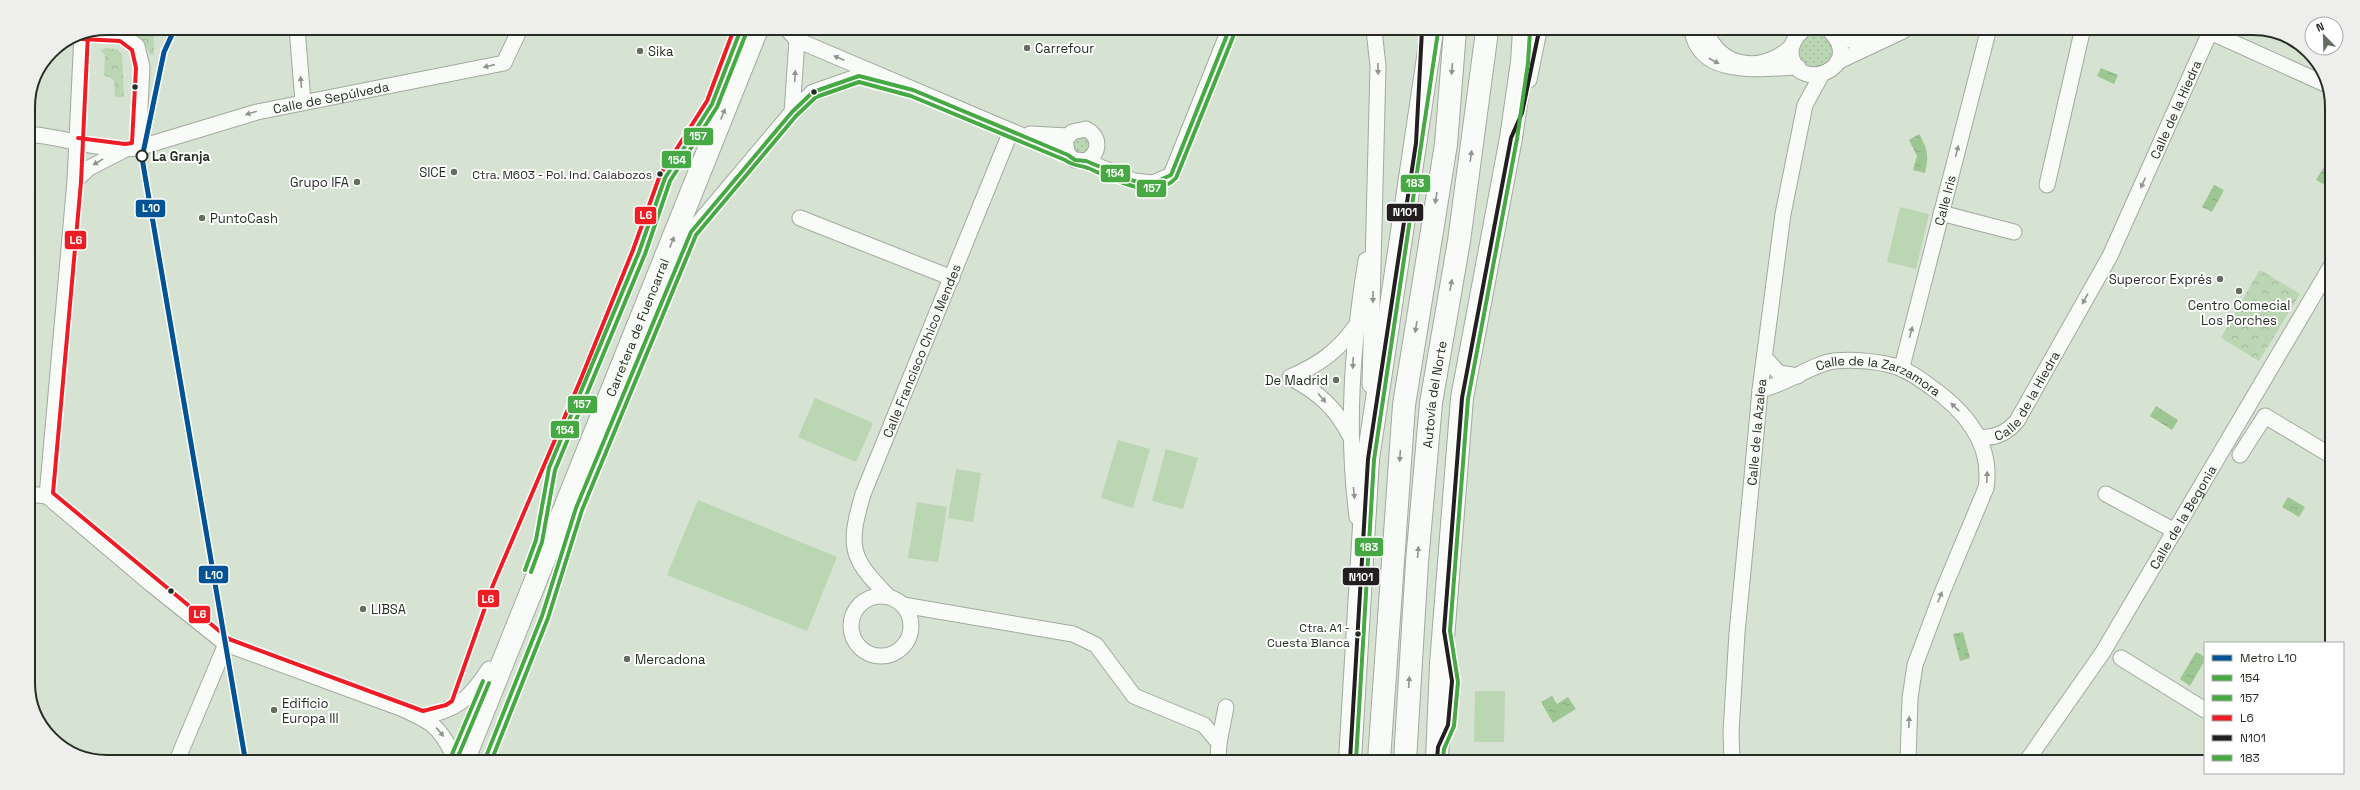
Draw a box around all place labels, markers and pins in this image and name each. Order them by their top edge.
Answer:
place label: Carrefour [1035,40,1094,57]
place label: Sika [648,43,674,60]
marker: Carrefour [1022,43,1032,53]
marker: Sika [635,46,645,56]
unlabelled marker [130,82,140,92]
unlabelled marker [809,87,819,97]
place label: La Granja [152,148,210,165]
marker: La Granja [135,149,149,163]
place label: SICE [419,164,446,181]
marker: SICE [449,167,459,177]
place label: Ctra. M603 - Pol. Ind. Calabozos [472,167,652,183]
marker: Ctra. M603 - Pol. Ind. Calabozos [655,169,665,179]
place label: Grupo IFA [290,174,349,191]
marker: Grupo IFA [352,177,362,187]
place label: PuntoCash [210,210,278,227]
marker: PuntoCash [197,213,207,223]
place label: Supercor Exprés [2109,271,2212,288]
marker: Supercor Exprés [2215,274,2225,284]
marker: Centro Comecial Los Porches [2234,286,2244,296]
place label: Centro Comecial Los Porches [2188,297,2290,329]
place label: De Madrid [1265,372,1328,389]
marker: De Madrid [1331,375,1341,385]
unlabelled marker [166,586,176,596]
place label: LIBSA [371,601,406,618]
marker: LIBSA [358,604,368,614]
place label: Ctra. A1 - Cuesta Blanca [1267,620,1350,651]
marker: Ctra. A1 - Cuesta Blanca [1353,629,1363,639]
place label: Mercadona [635,651,706,668]
marker: Mercadona [622,654,632,664]
place label: Edificio Europa III [282,695,339,727]
marker: Edificio Europa III [269,705,279,715]

